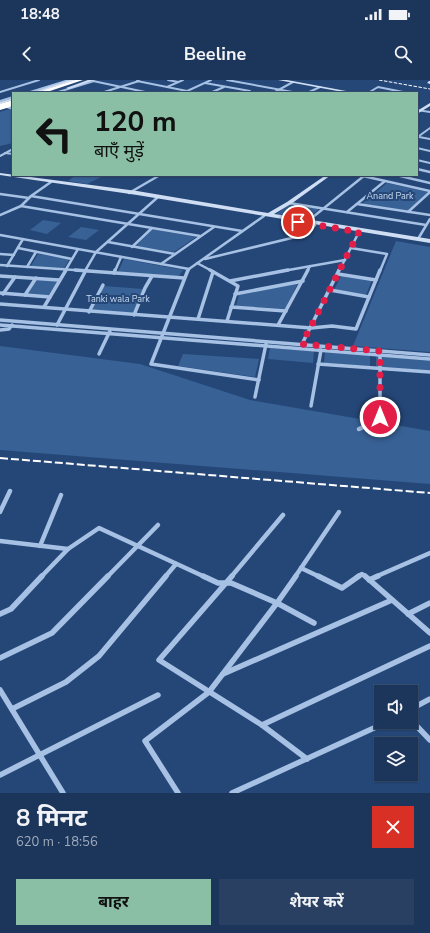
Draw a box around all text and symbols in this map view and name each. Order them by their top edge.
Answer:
text: 18:48 [20,4,60,24]
text: Beeline [184,42,246,66]
icon: back [16,43,38,65]
icon: search [392,43,414,65]
text: 120 m [94,103,177,141]
icon: left [28,108,80,160]
text: बाएँ मुड़ें [94,139,144,163]
park label: Anand Park [366,190,414,202]
pin [281,205,315,239]
icon: arrive [287,211,309,233]
park label: Tanki wala Park [86,293,150,305]
position arrow [359,396,401,438]
map controls [374,685,418,781]
button: sound [374,685,418,729]
button: layers [374,737,418,781]
text: 8 मिनट [16,802,87,834]
button: close [372,806,414,848]
text: 620 m · 18:56 [16,833,98,851]
button: बाहर [16,879,211,925]
button: शेयर करें [219,879,414,925]

